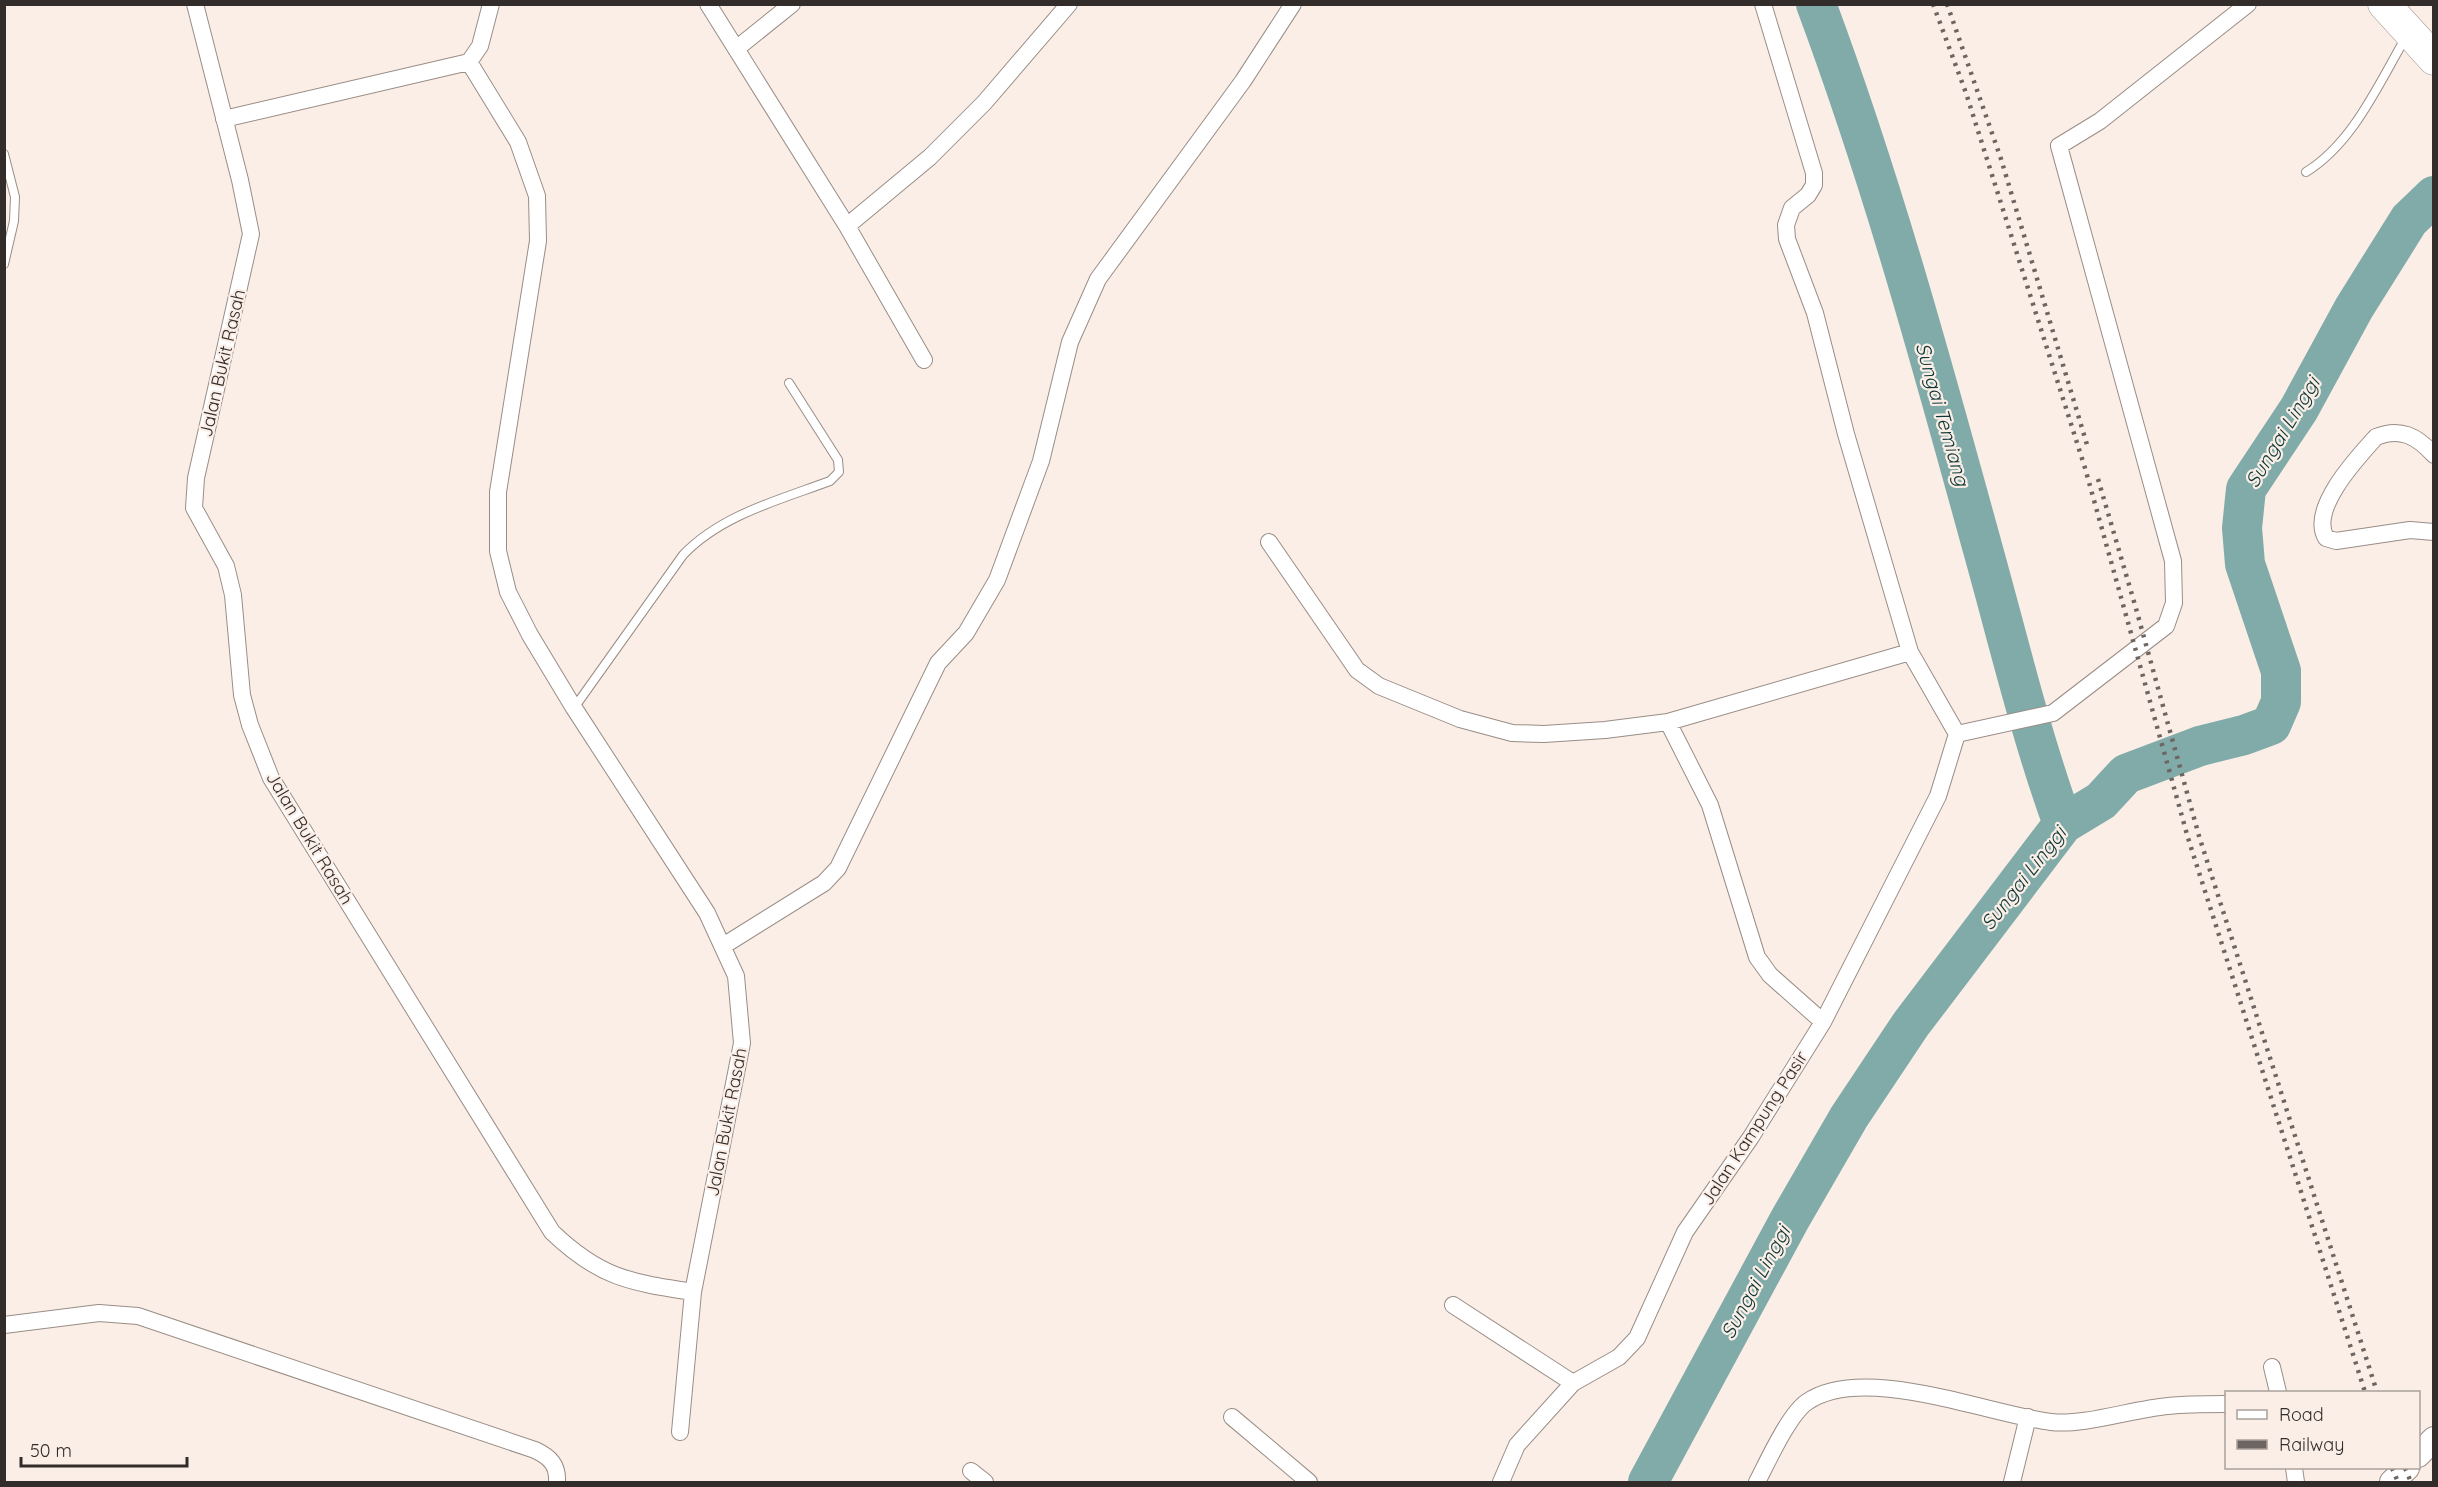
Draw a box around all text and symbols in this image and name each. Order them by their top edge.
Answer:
street label: Jalan Bukit Rasah [194,287,250,439]
water label: Sungai Temiang [1911,339,1976,490]
water label: Sungai Linggi [2239,370,2326,492]
street label: Jalan Bukit Rasah [261,767,359,909]
water label: Sungai Linggi [1975,819,2073,935]
street label: Jalan Bukit Rasah [700,1046,752,1198]
street label: Jalan Kampung Pasir [1695,1046,1813,1210]
water label: Sungai Linggi [1715,1219,1796,1343]
legend [2225,1391,2420,1469]
text: Road [2279,1403,2324,1426]
scale bar [21,1430,188,1468]
text: Railway [2279,1433,2345,1456]
text: 50 m [30,1439,72,1462]

